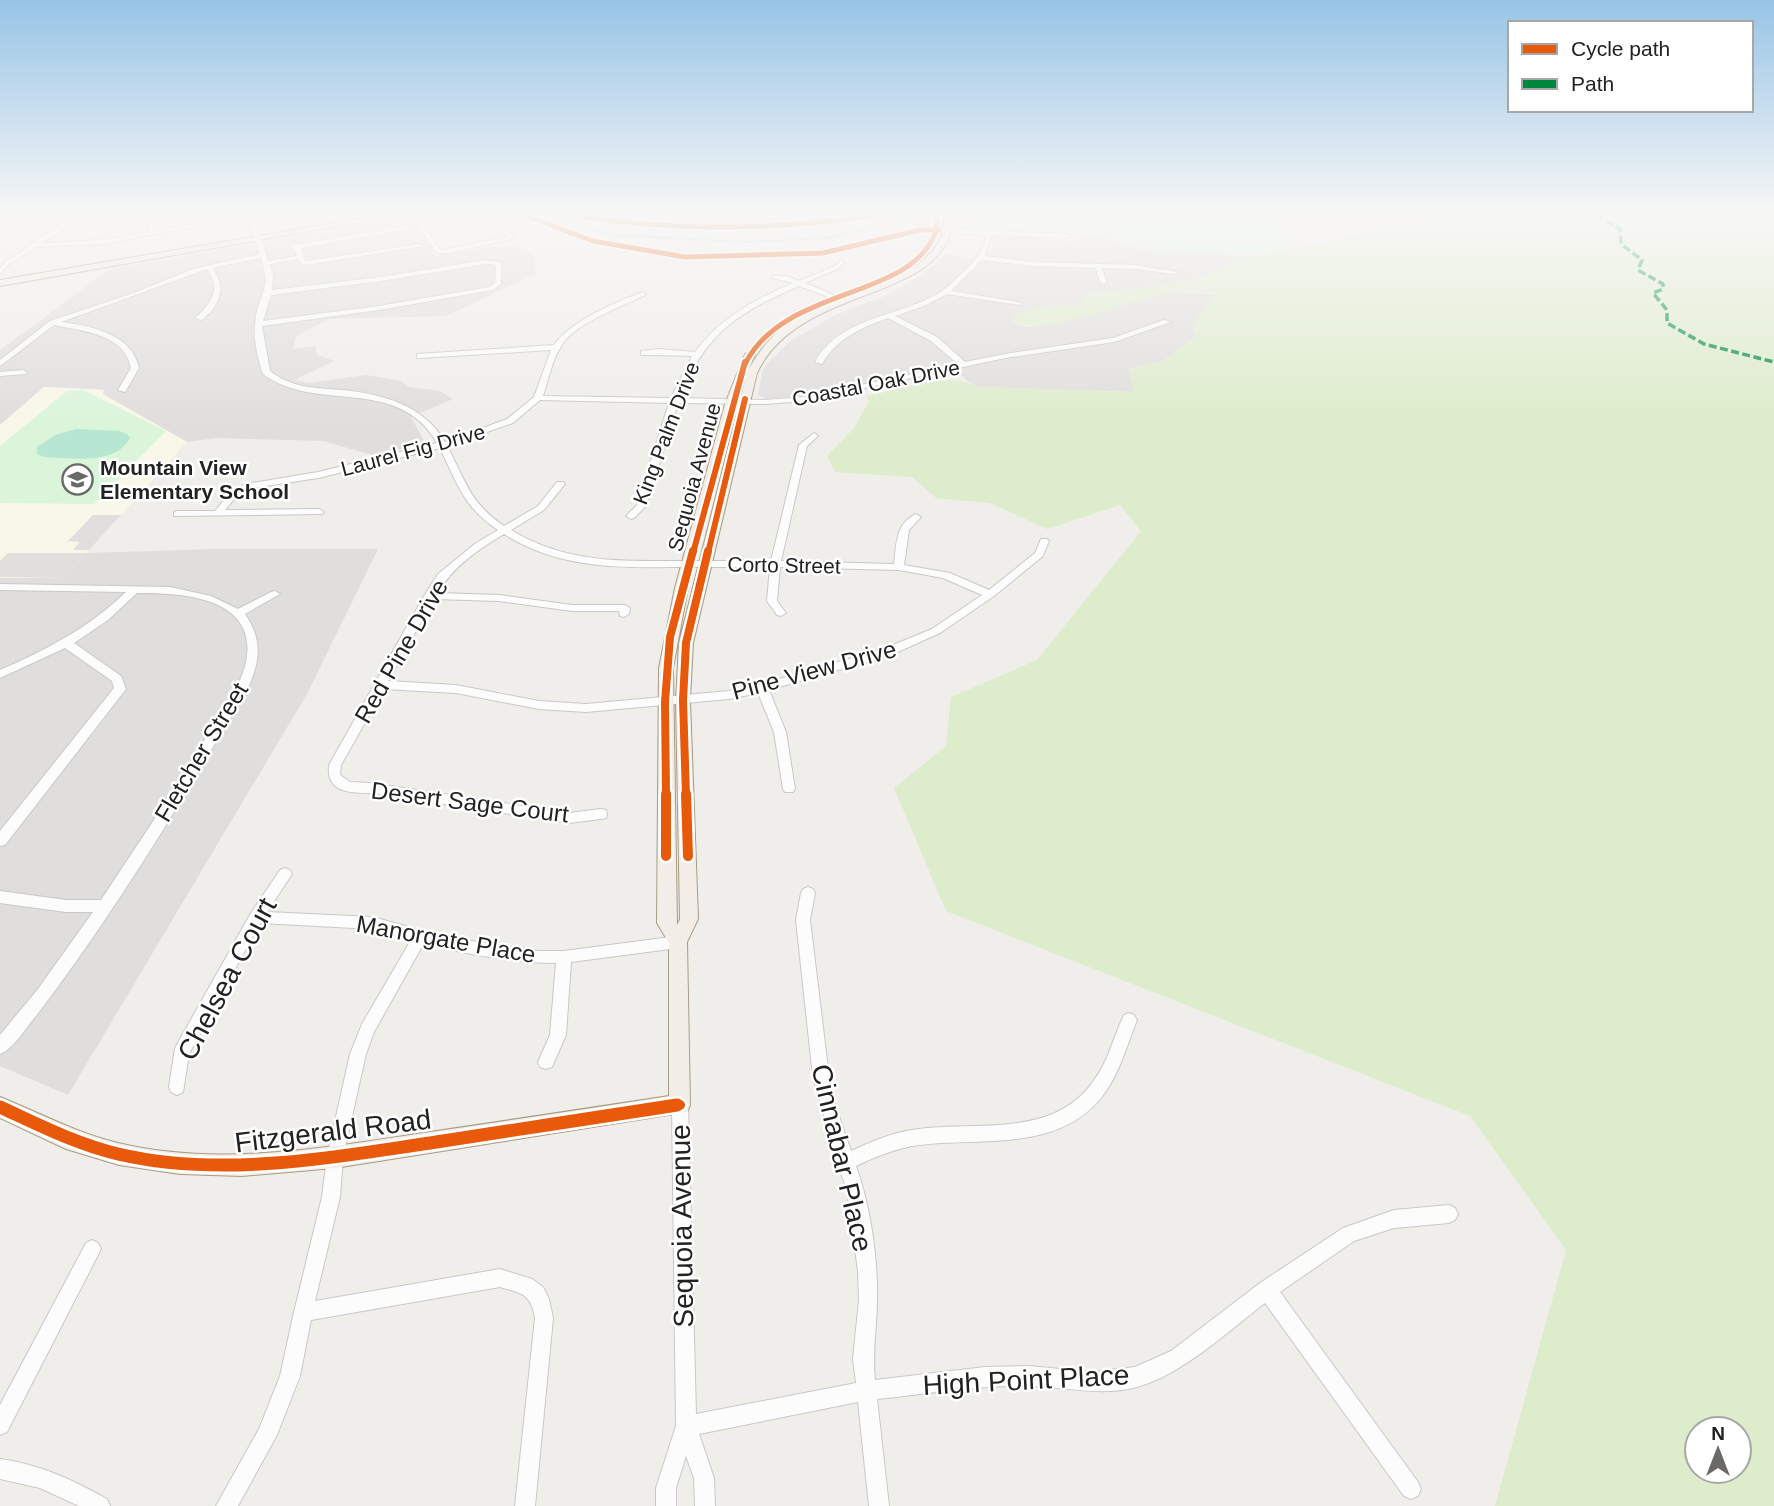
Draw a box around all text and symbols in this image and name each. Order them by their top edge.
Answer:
legend [1508,21,1753,112]
text: Cycle path [1571,37,1670,60]
text: Path [1571,72,1614,95]
street label: Coastal Oak Drive [790,355,962,411]
street label: King Palm Drive [628,359,704,507]
street label: Sequoia Avenue [663,400,725,554]
street label: Laurel Fig Drive [338,420,488,480]
place label: Mountain View Elementary School [100,456,289,503]
school or university icon: Mountain View Elementary School [60,462,94,496]
street label: Corto Street [727,553,841,577]
street label: Red Pine Drive [349,574,453,728]
street label: Pine View Drive [729,635,899,705]
street label: Fletcher Street [149,677,253,826]
street label: Desert Sage Court [370,776,571,828]
street label: Chelsea Court [171,893,283,1065]
street label: Manorgate Place [354,910,538,968]
street label: Cinnabar Place [805,1061,879,1255]
street label: Fitzgerald Road [233,1104,433,1158]
street label: Sequoia Avenue [665,1124,699,1328]
street label: High Point Place [922,1359,1130,1401]
north arrow [1683,1415,1753,1485]
text: N [1711,1423,1725,1444]

